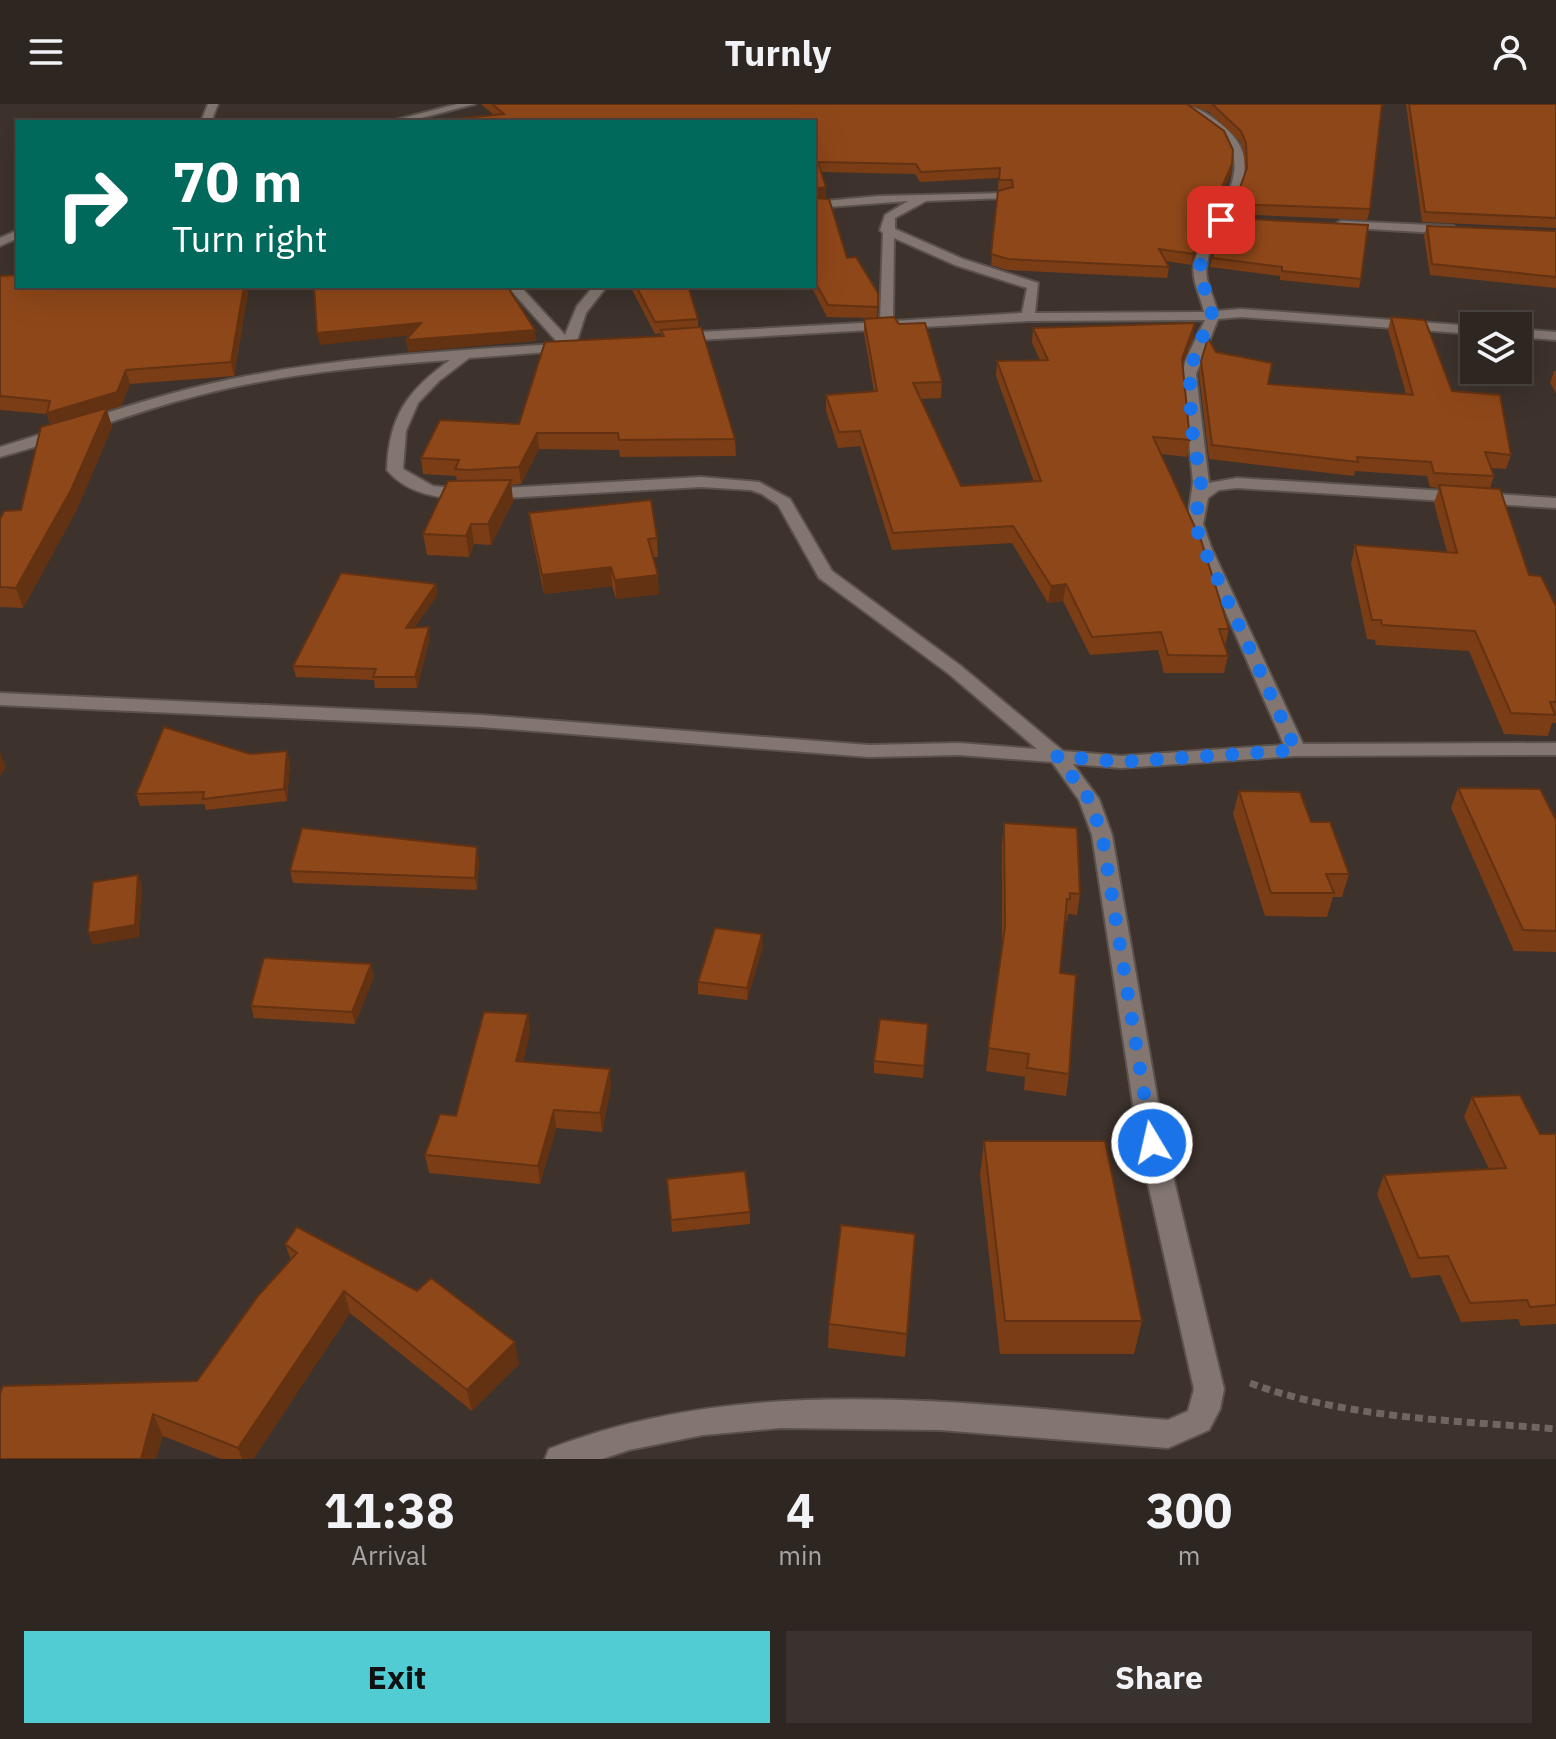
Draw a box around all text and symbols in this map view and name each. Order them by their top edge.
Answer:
text: Turnly [725,29,831,76]
icon: menu [24,30,68,74]
icon: person [1488,30,1532,74]
text: 70 m [172,145,302,217]
icon: right [40,152,144,256]
pin [1187,186,1255,254]
icon: arrive [1199,198,1243,242]
text: Turn right [172,215,328,262]
map controls [1460,312,1532,384]
button: layers [1460,312,1532,384]
position arrow [1110,1101,1194,1185]
text: 11:38 [324,1479,455,1541]
text: 4 [786,1479,815,1541]
text: 300 [1146,1479,1232,1541]
text: Arrival [351,1538,427,1572]
text: min [778,1538,822,1572]
text: m [1178,1538,1200,1572]
button: Exit [24,1631,770,1723]
button: Share [786,1631,1532,1723]

